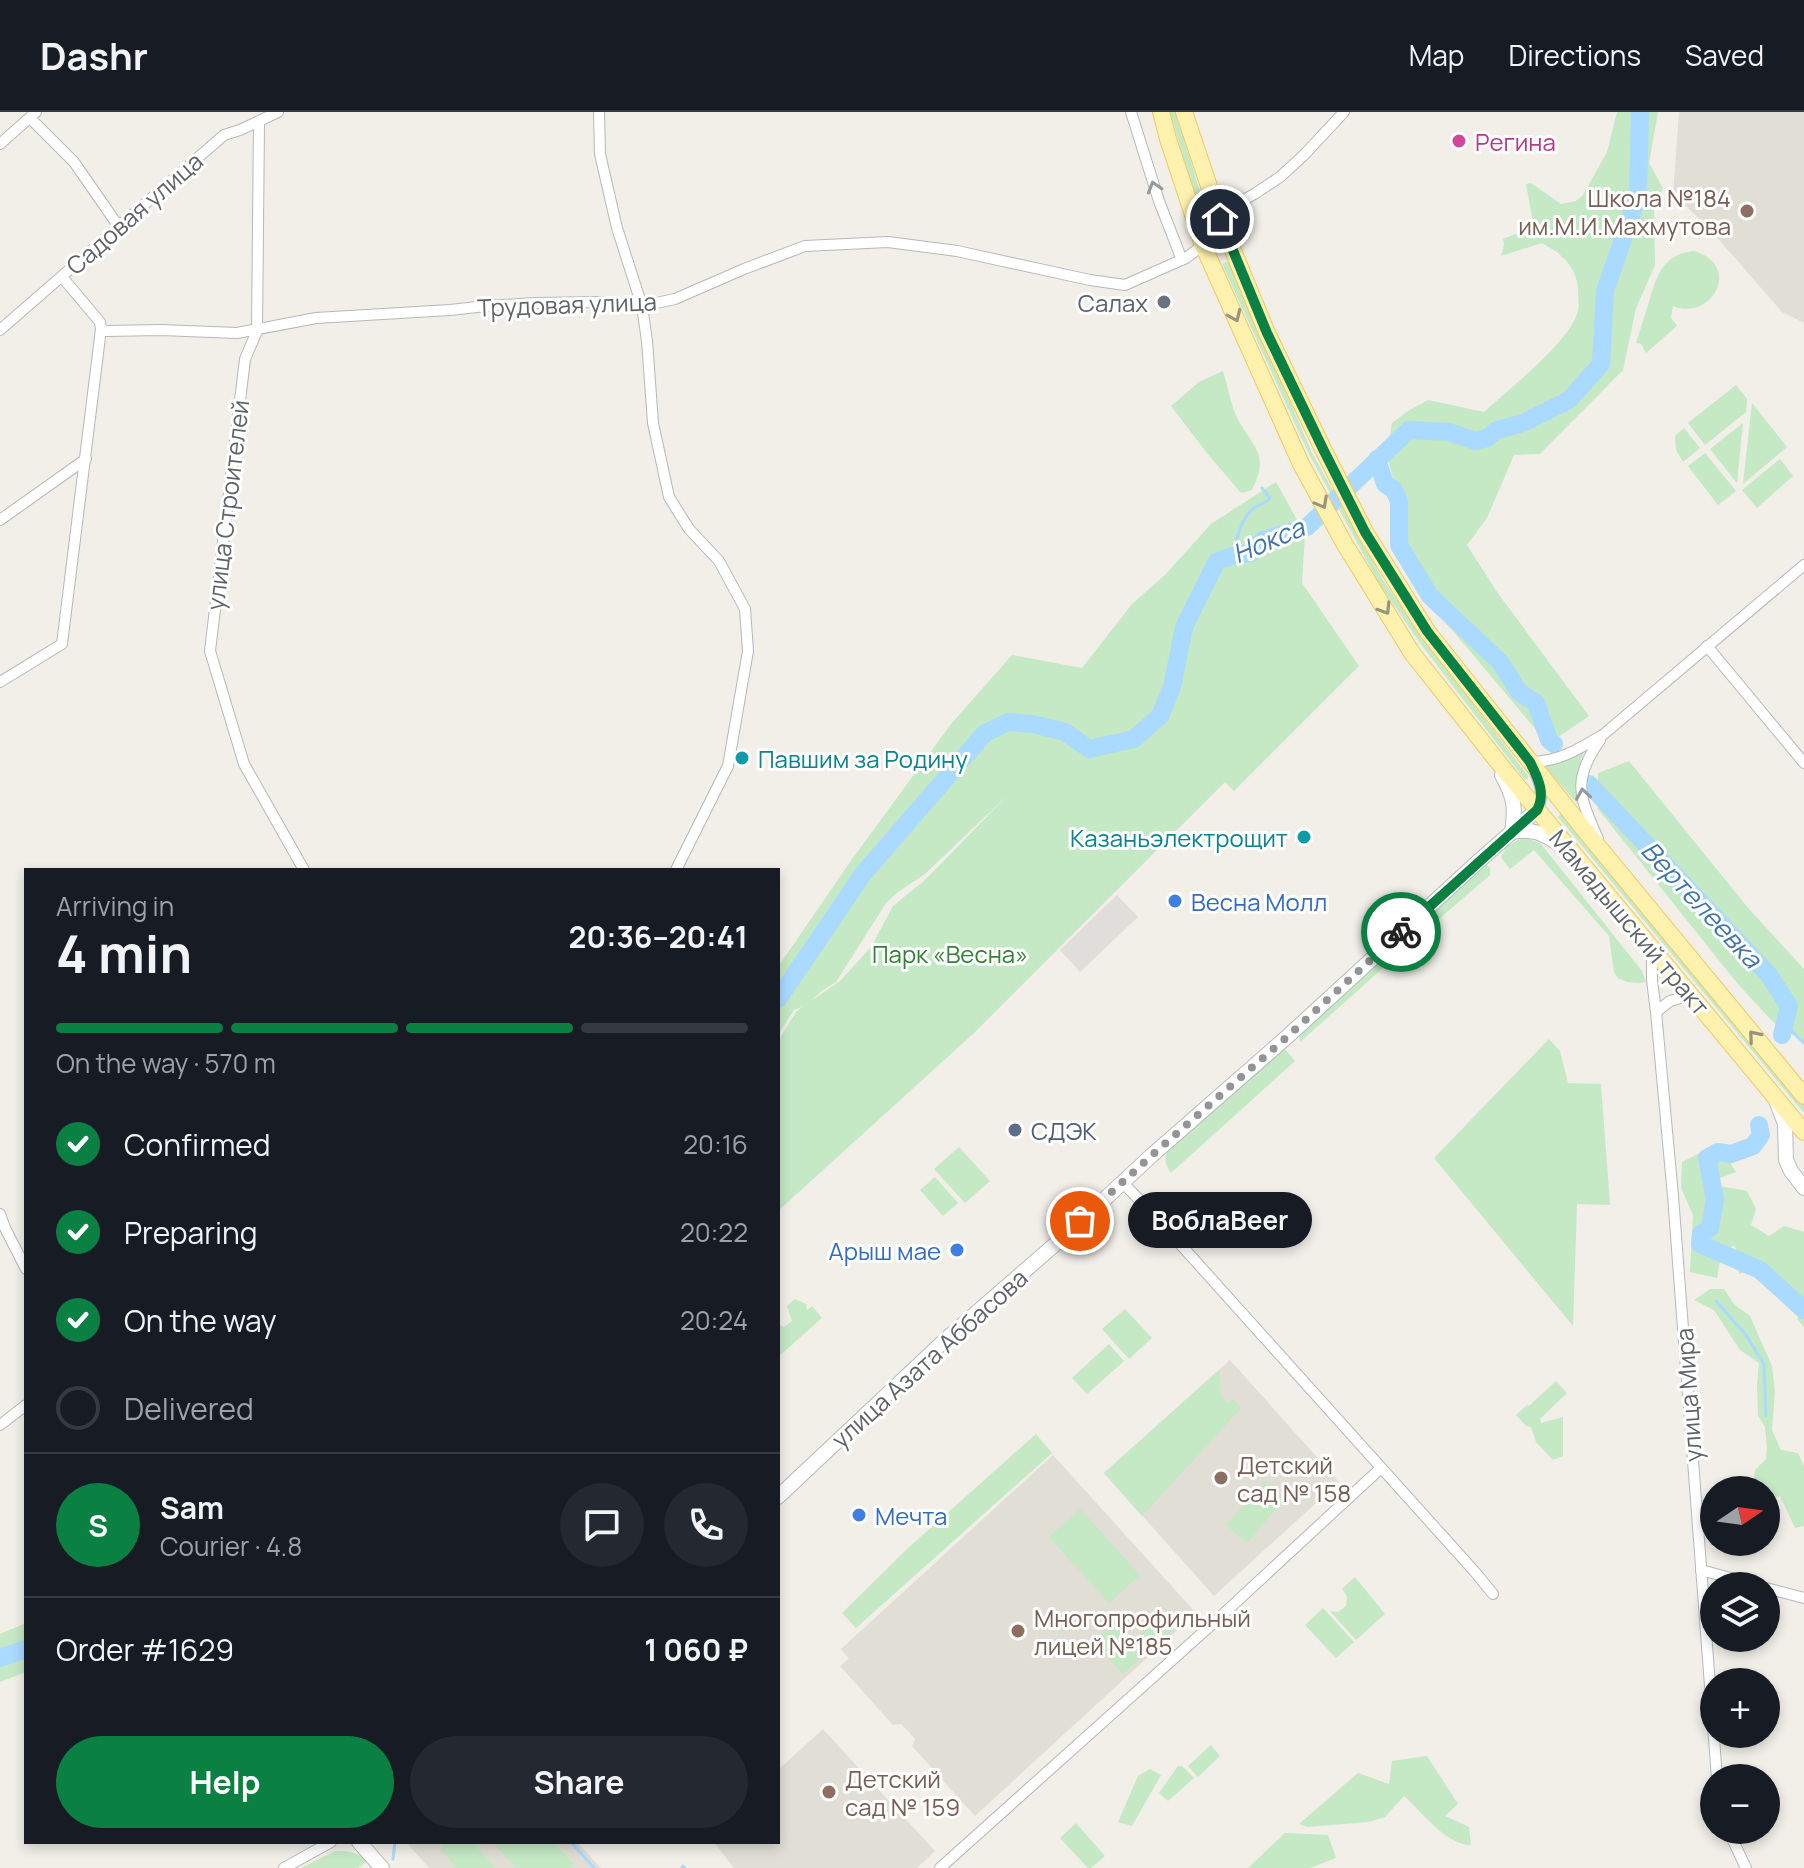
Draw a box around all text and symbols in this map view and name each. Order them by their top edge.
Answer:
text: Dashr [40,29,148,81]
text: Map [1409,36,1464,74]
text: Directions [1508,36,1641,74]
text: Saved [1685,36,1764,74]
place label: Регина [1475,125,1556,158]
marker: Регина [1450,132,1468,150]
street label: Садовая улица [59,144,209,282]
one-way arrow [1148,181,1164,195]
place label: Школа №184 им.М.И.Махмутова [1518,181,1731,242]
pin [1186,185,1254,253]
icon: home [1198,197,1242,241]
marker: Школа №184 им.М.И.Махмутова [1738,202,1756,220]
street label: Трудовая улица [477,284,657,324]
place label: Салах [1078,286,1148,319]
marker: Салах [1155,293,1173,311]
one-way arrow [1225,308,1241,322]
street label: улица Строителей [198,398,256,612]
one-way arrow [1313,495,1328,510]
water label: Нокса [1227,508,1311,571]
one-way arrow [1376,600,1391,615]
place label: Павшим за Родину [758,742,968,775]
marker: Павшим за Родину [733,749,751,767]
one-way arrow [1575,787,1592,800]
place label: Казаньэлектрощит [1070,821,1288,854]
street label: Мамадышский тракт [1542,822,1718,1022]
marker: Казаньэлектрощит [1295,828,1313,846]
water label: Вертелеевка [1634,833,1771,976]
place label: Весна Молл [1191,885,1327,918]
text: Arriving in [56,888,174,924]
marker: Весна Молл [1166,892,1184,910]
courier [1361,892,1441,972]
icon: bike [1379,910,1423,954]
text: 20:36–20:41 [569,916,748,957]
text: 4 min [56,918,192,989]
park label: Парк «Весна» [872,937,1028,970]
one-way arrow [1749,1030,1764,1045]
text: On the way · 570 m [56,1045,276,1081]
place label: СДЭК [1031,1114,1097,1147]
marker: СДЭК [1006,1121,1024,1139]
icon: check [56,1122,100,1166]
text: Confirmed [124,1124,271,1165]
text: 20:16 [683,1126,748,1162]
pin [1046,1187,1114,1255]
callout: ВоблаBeer [1128,1193,1312,1249]
icon: bag [1058,1199,1102,1243]
text: ВоблаBeer [1152,1202,1288,1238]
icon: check [56,1210,100,1254]
text: Preparing [124,1212,258,1253]
text: 20:22 [680,1214,748,1250]
place label: Арыш мае [829,1234,941,1267]
marker: Арыш мае [948,1241,966,1259]
street label: улица Азата Аббасова [824,1261,1034,1455]
icon: check [56,1298,100,1342]
text: On the way [124,1300,277,1341]
text: 20:24 [680,1302,748,1338]
street label: улица Мира [1667,1327,1709,1463]
text: Delivered [124,1388,254,1429]
place label: Детский сад № 158 [1237,1448,1351,1509]
marker: Детский сад № 158 [1212,1469,1230,1487]
north arrow [1700,1476,1780,1556]
map controls [1700,1476,1780,1844]
button: chat [560,1483,644,1567]
button: phone [664,1483,748,1567]
text: Sam [160,1487,224,1528]
place label: Мечта [875,1499,947,1532]
text: S [88,1505,108,1546]
marker: Мечта [850,1506,868,1524]
text: Courier · 4.8 [160,1528,302,1564]
button: layers [1700,1572,1780,1652]
place label: Многопрофильный лицей №185 [1034,1601,1251,1662]
marker: Многопрофильный лицей №185 [1009,1622,1027,1640]
text: Order #1629 [56,1629,234,1670]
text: 1 060 ₽ [644,1629,748,1670]
button: + [1700,1668,1780,1748]
button: Help [56,1736,394,1828]
button: Share [410,1736,748,1828]
place label: Детский сад № 159 [845,1762,960,1823]
button: − [1700,1764,1780,1844]
marker: Детский сад № 159 [820,1783,838,1801]

